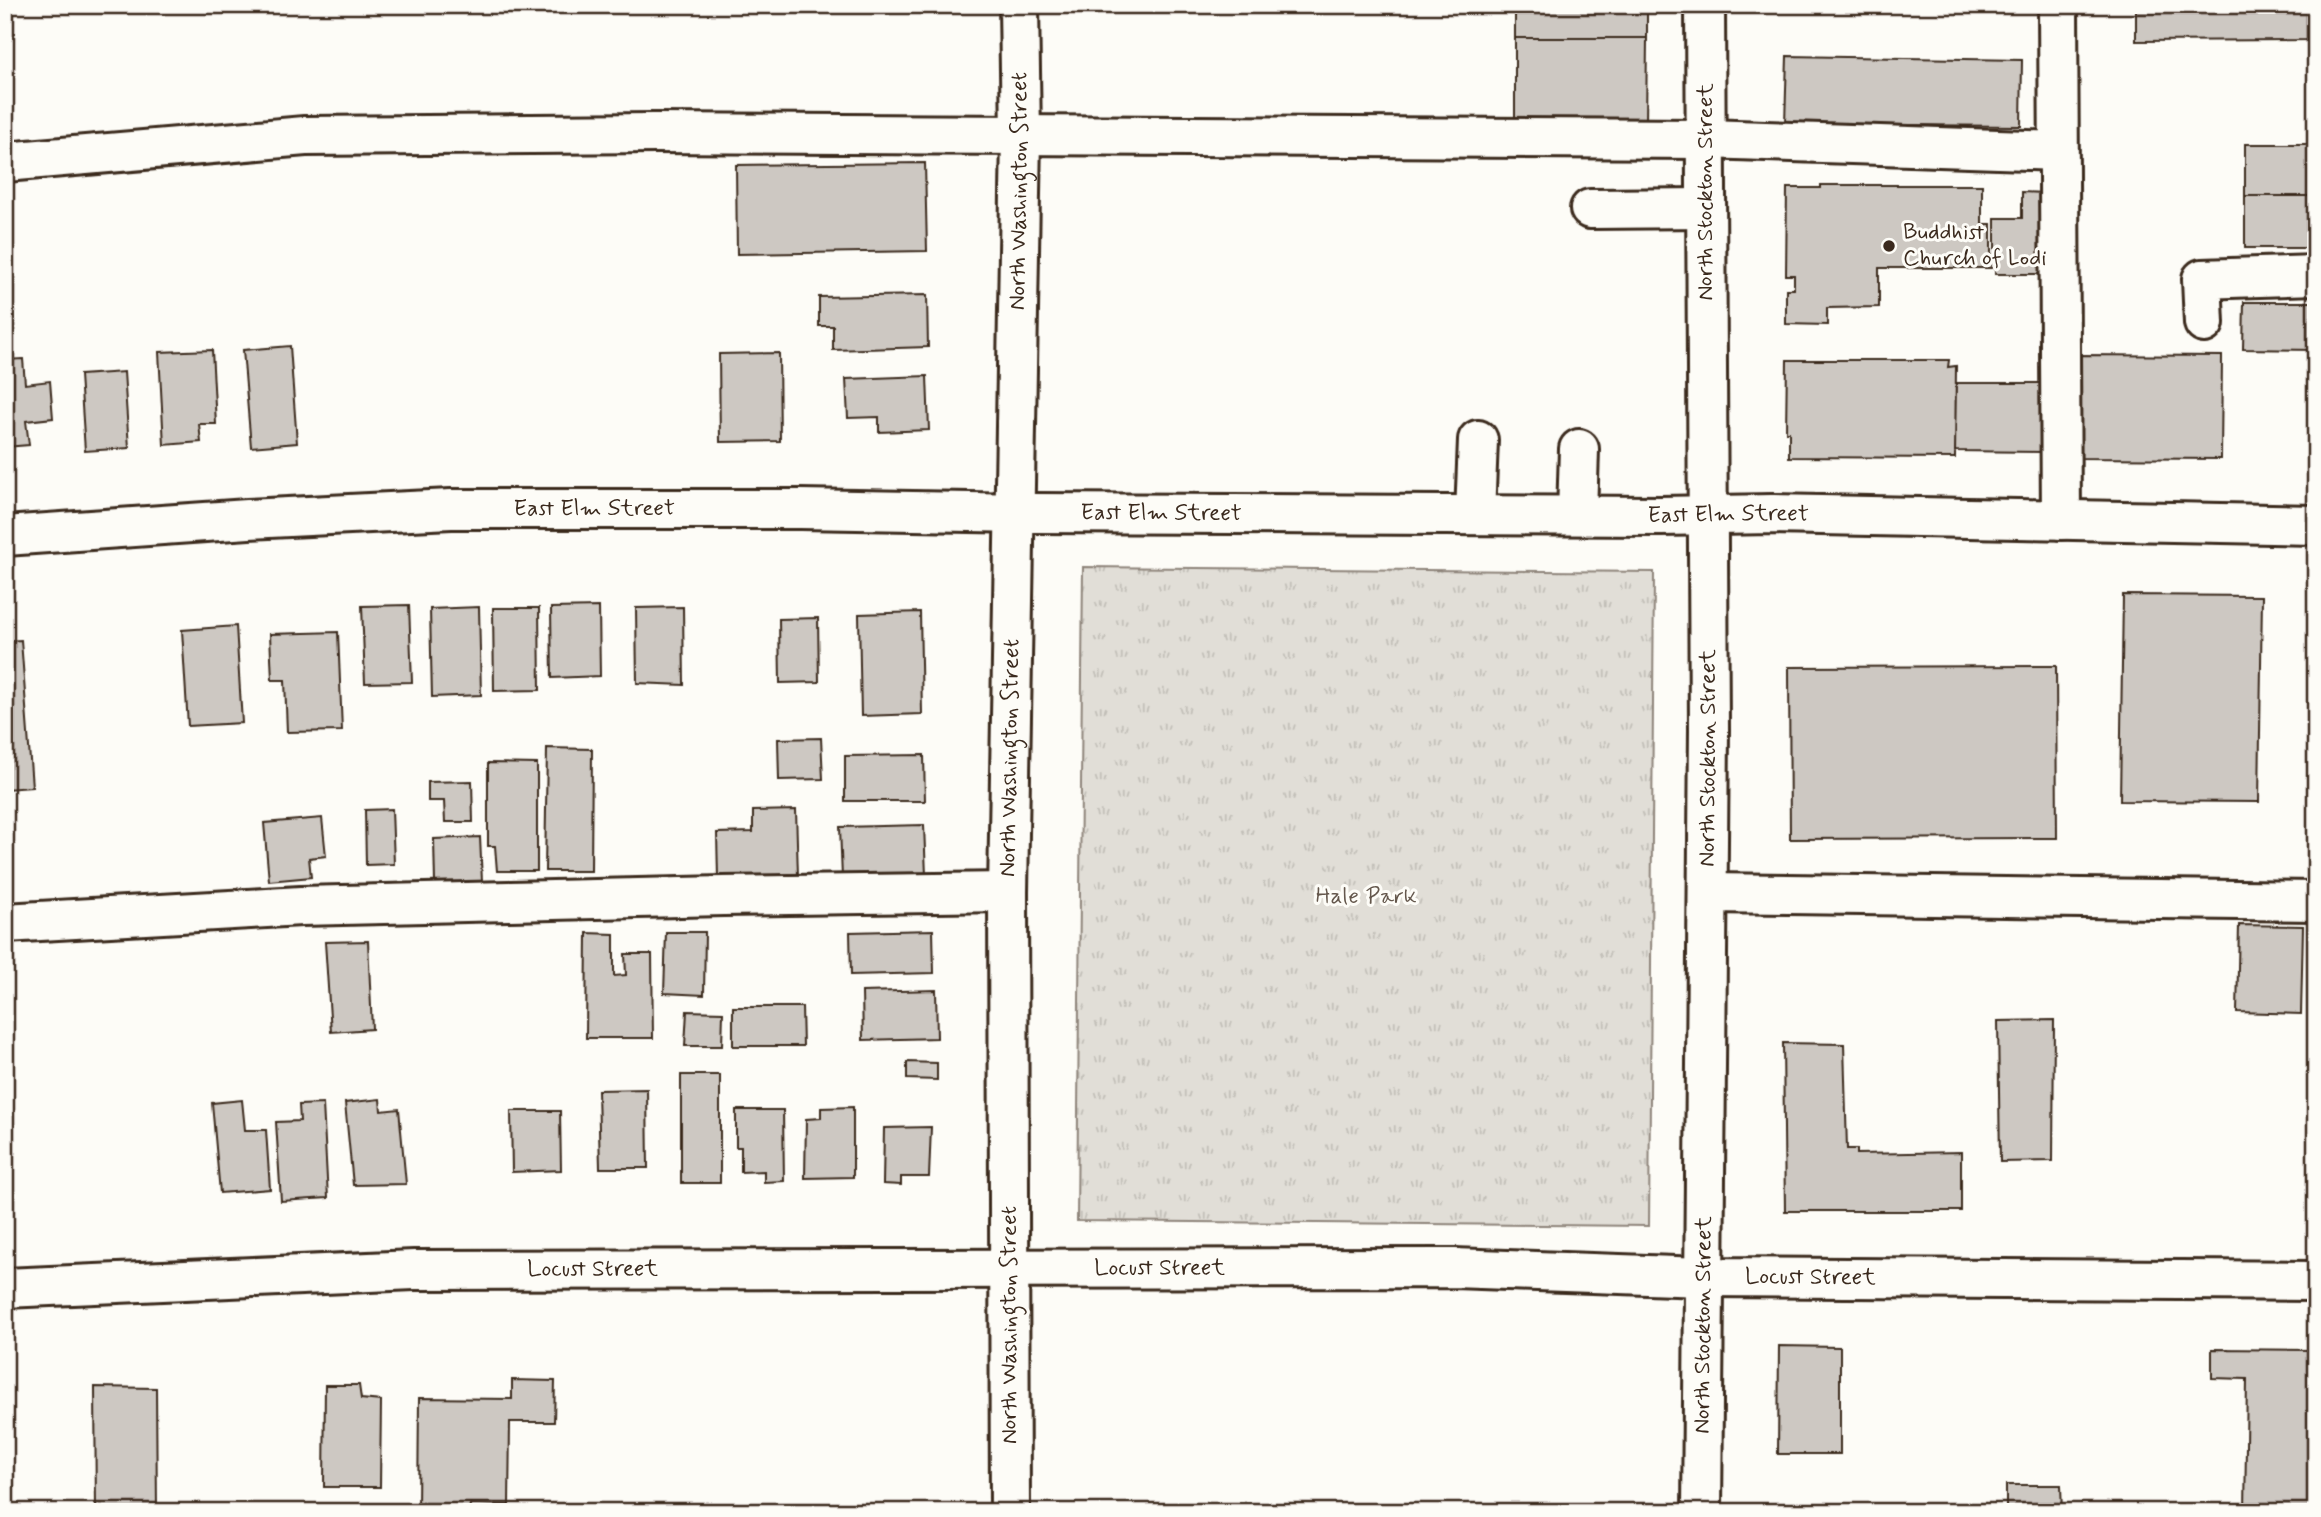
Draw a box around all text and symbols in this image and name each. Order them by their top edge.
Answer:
street label: North Washington Street [1003,72,1037,311]
street label: North Stockton Street [1691,83,1721,301]
place label: Buddhist Church of Lodi [1903,218,2046,274]
marker: Buddhist Church of Lodi [1881,238,1897,254]
street label: East Elm Street [514,494,675,524]
street label: East Elm Street [1080,498,1242,529]
street label: East Elm Street [1647,499,1809,531]
street label: North Washington Street [993,639,1028,877]
street label: North Stockton Street [1693,649,1724,867]
park label: Hale Park [1315,882,1417,912]
street label: North Washington Street [995,1206,1027,1444]
street label: North Stockton Street [1688,1216,1720,1434]
street label: Locust Street [1094,1253,1225,1284]
street label: Locust Street [527,1255,658,1285]
street label: Locust Street [1745,1262,1876,1293]

